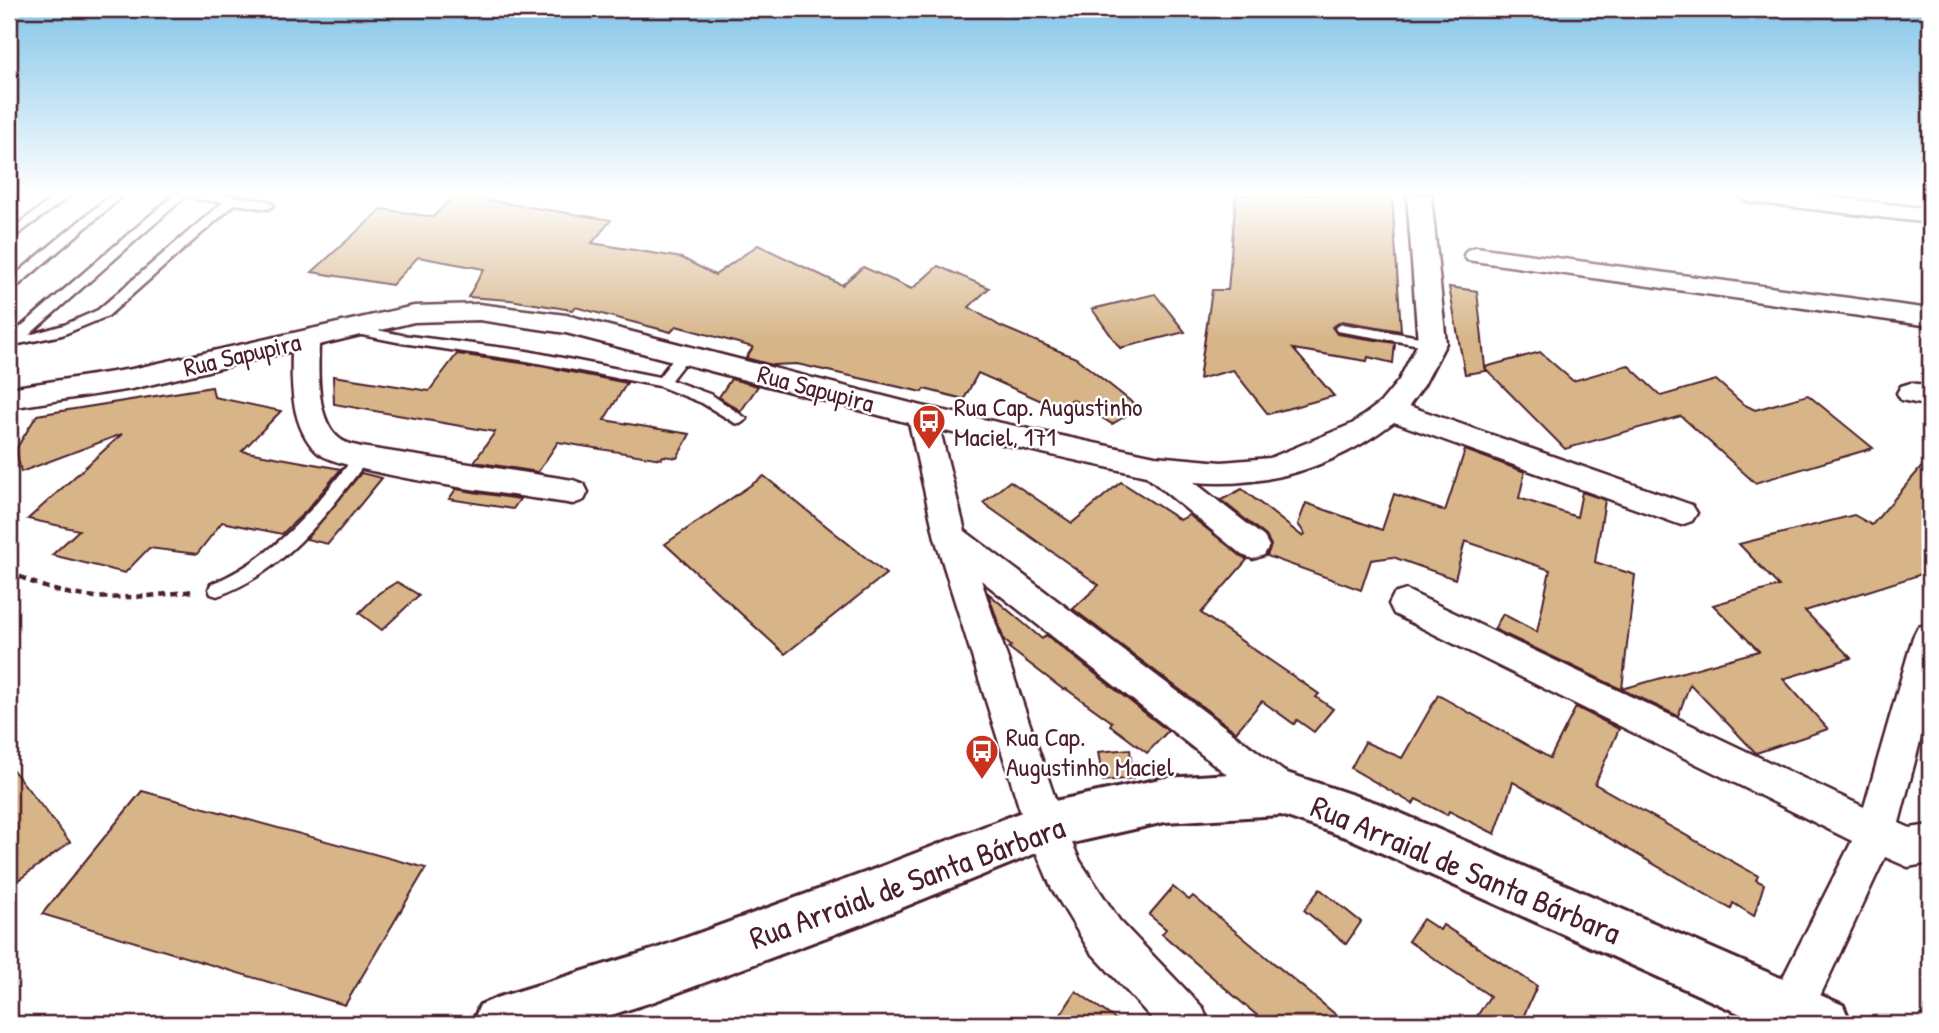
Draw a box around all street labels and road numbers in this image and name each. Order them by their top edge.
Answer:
street label: Rua Sapupira [180,324,304,384]
street label: Rua Sapupira [754,356,878,420]
street label: Rua Arraial de Santa Bárbara [1305,784,1627,954]
street label: Rua Arraial de Santa Bárbara [743,805,1071,959]

